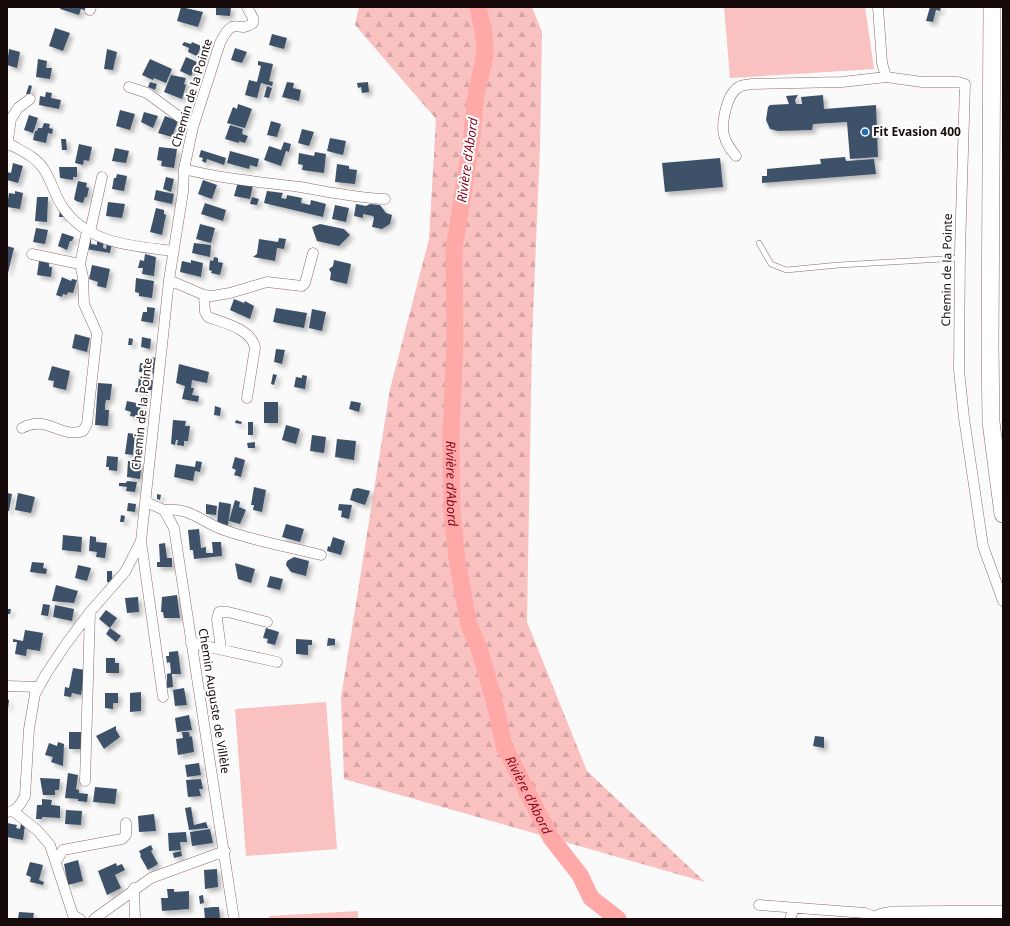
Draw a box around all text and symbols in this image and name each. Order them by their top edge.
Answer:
street label: Chemin de la Pointe [167,36,216,149]
water label: Rivière d'Abord [452,116,482,204]
place label: Fit Evasion 400 [873,123,961,140]
marker: Fit Evasion 400 [860,127,870,137]
street label: Chemin de la Pointe [937,213,956,327]
street label: Chemin de la Pointe [127,357,156,471]
water label: Rivière d'Abord [442,441,462,528]
street label: Chemin Auguste de Villèle [195,627,234,775]
water label: Rivière d'Abord [502,753,557,838]

